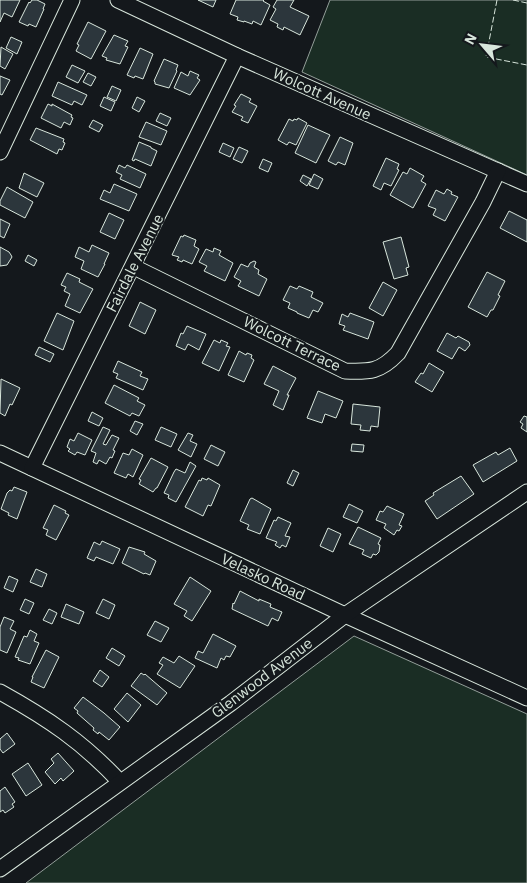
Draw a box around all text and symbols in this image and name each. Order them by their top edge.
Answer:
north arrow [457,20,507,70]
text: N [460,30,481,48]
street label: Wolcott Avenue [270,63,374,124]
street label: Fairdale Avenue [102,211,167,315]
street label: Wolcott Terrace [240,312,344,375]
street label: Velasko Road [218,549,308,604]
street label: Glenwood Avenue [207,633,316,722]

